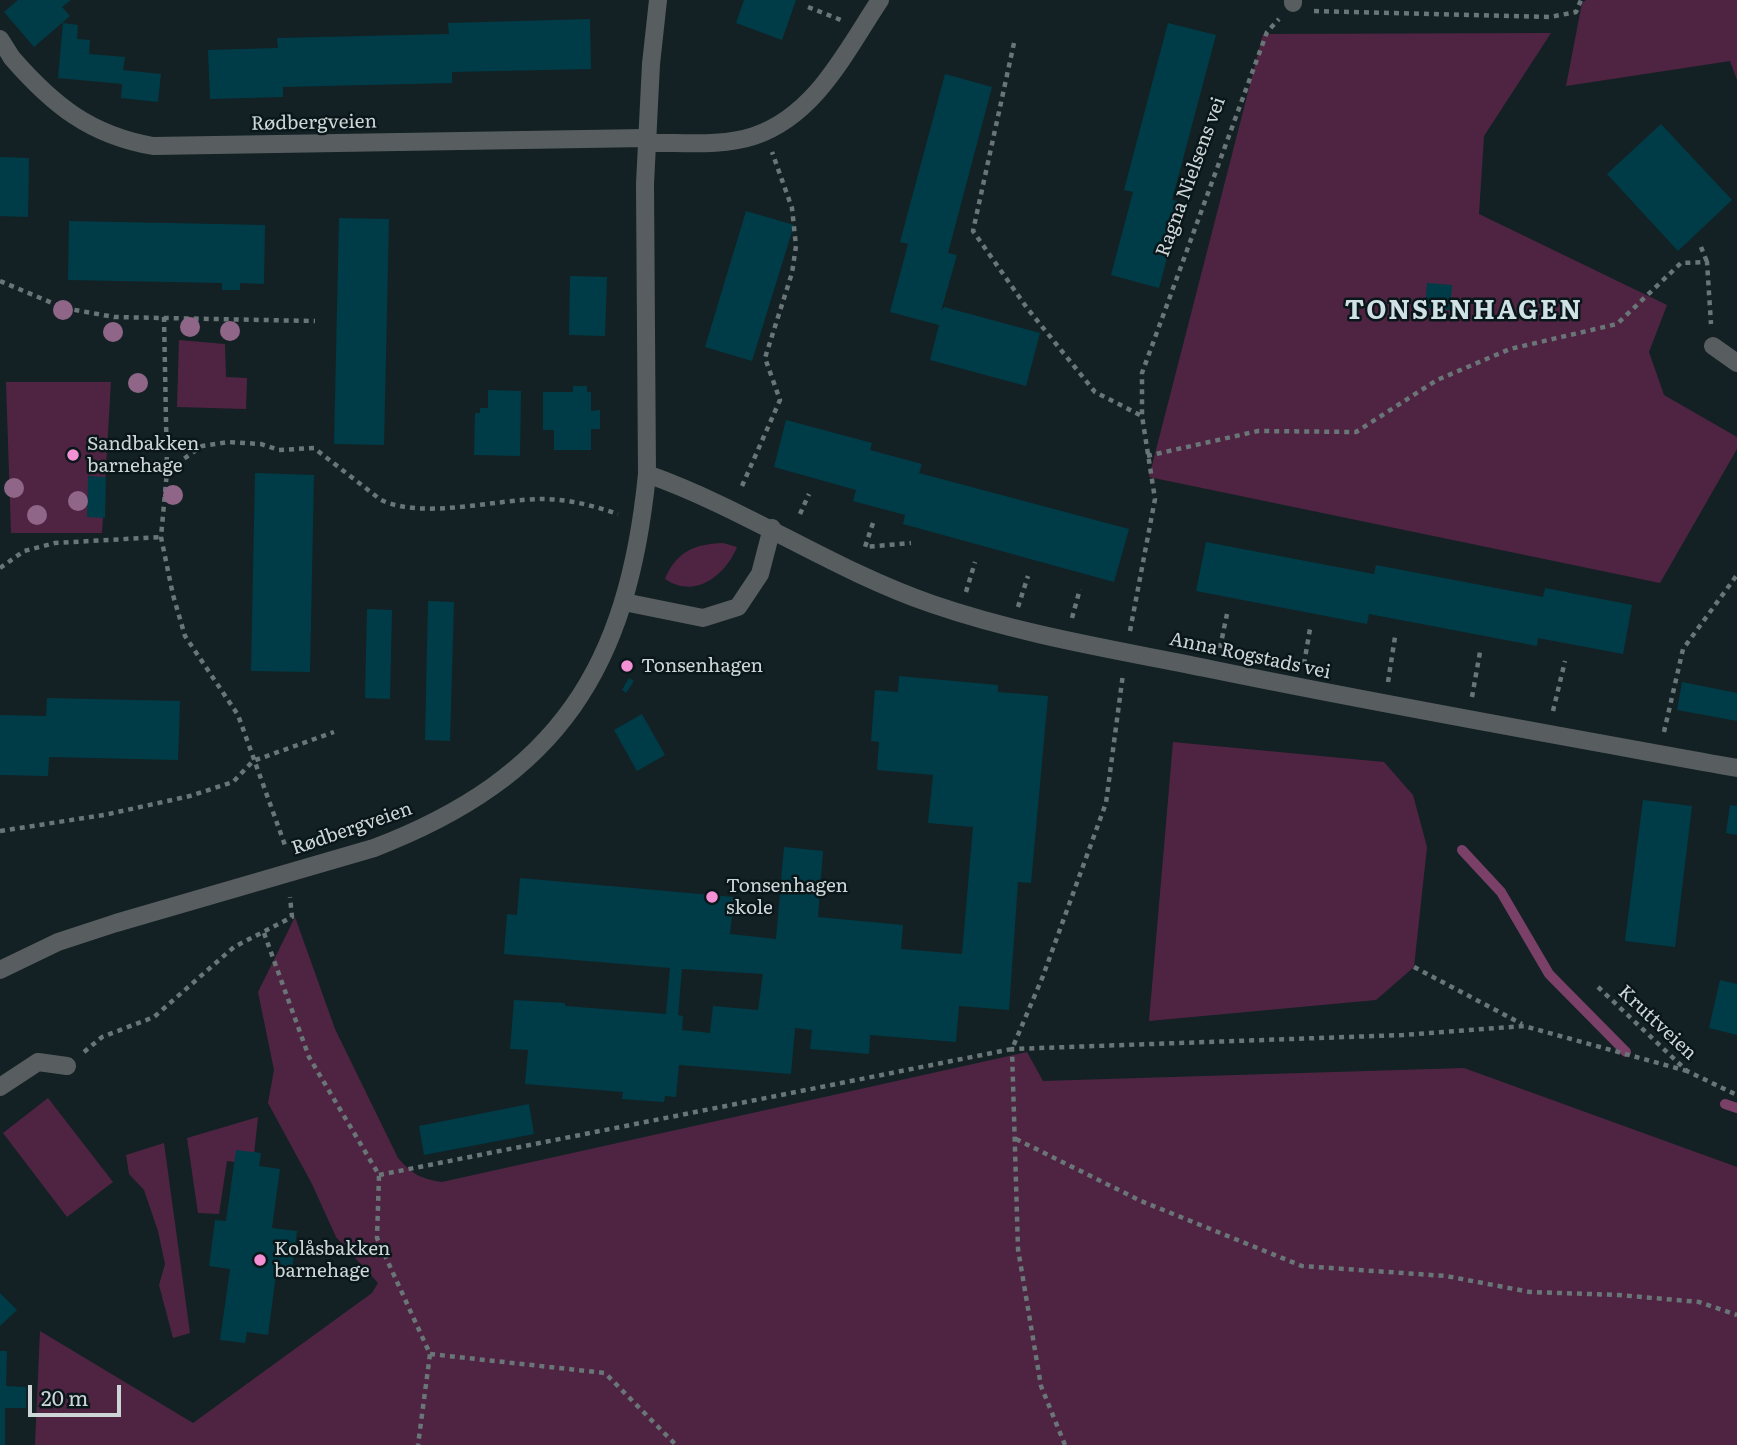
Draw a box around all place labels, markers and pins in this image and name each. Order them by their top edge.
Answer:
place label: Sandbakken barnehage [87,433,199,477]
marker: Sandbakken barnehage [65,447,81,463]
place label: Tonsenhagen [641,655,763,677]
marker: Tonsenhagen [619,658,635,674]
place label: Tonsenhagen skole [726,875,848,919]
marker: Tonsenhagen skole [704,889,720,905]
place label: Kolåsbakken barnehage [274,1238,390,1282]
marker: Kolåsbakken barnehage [252,1252,268,1268]

